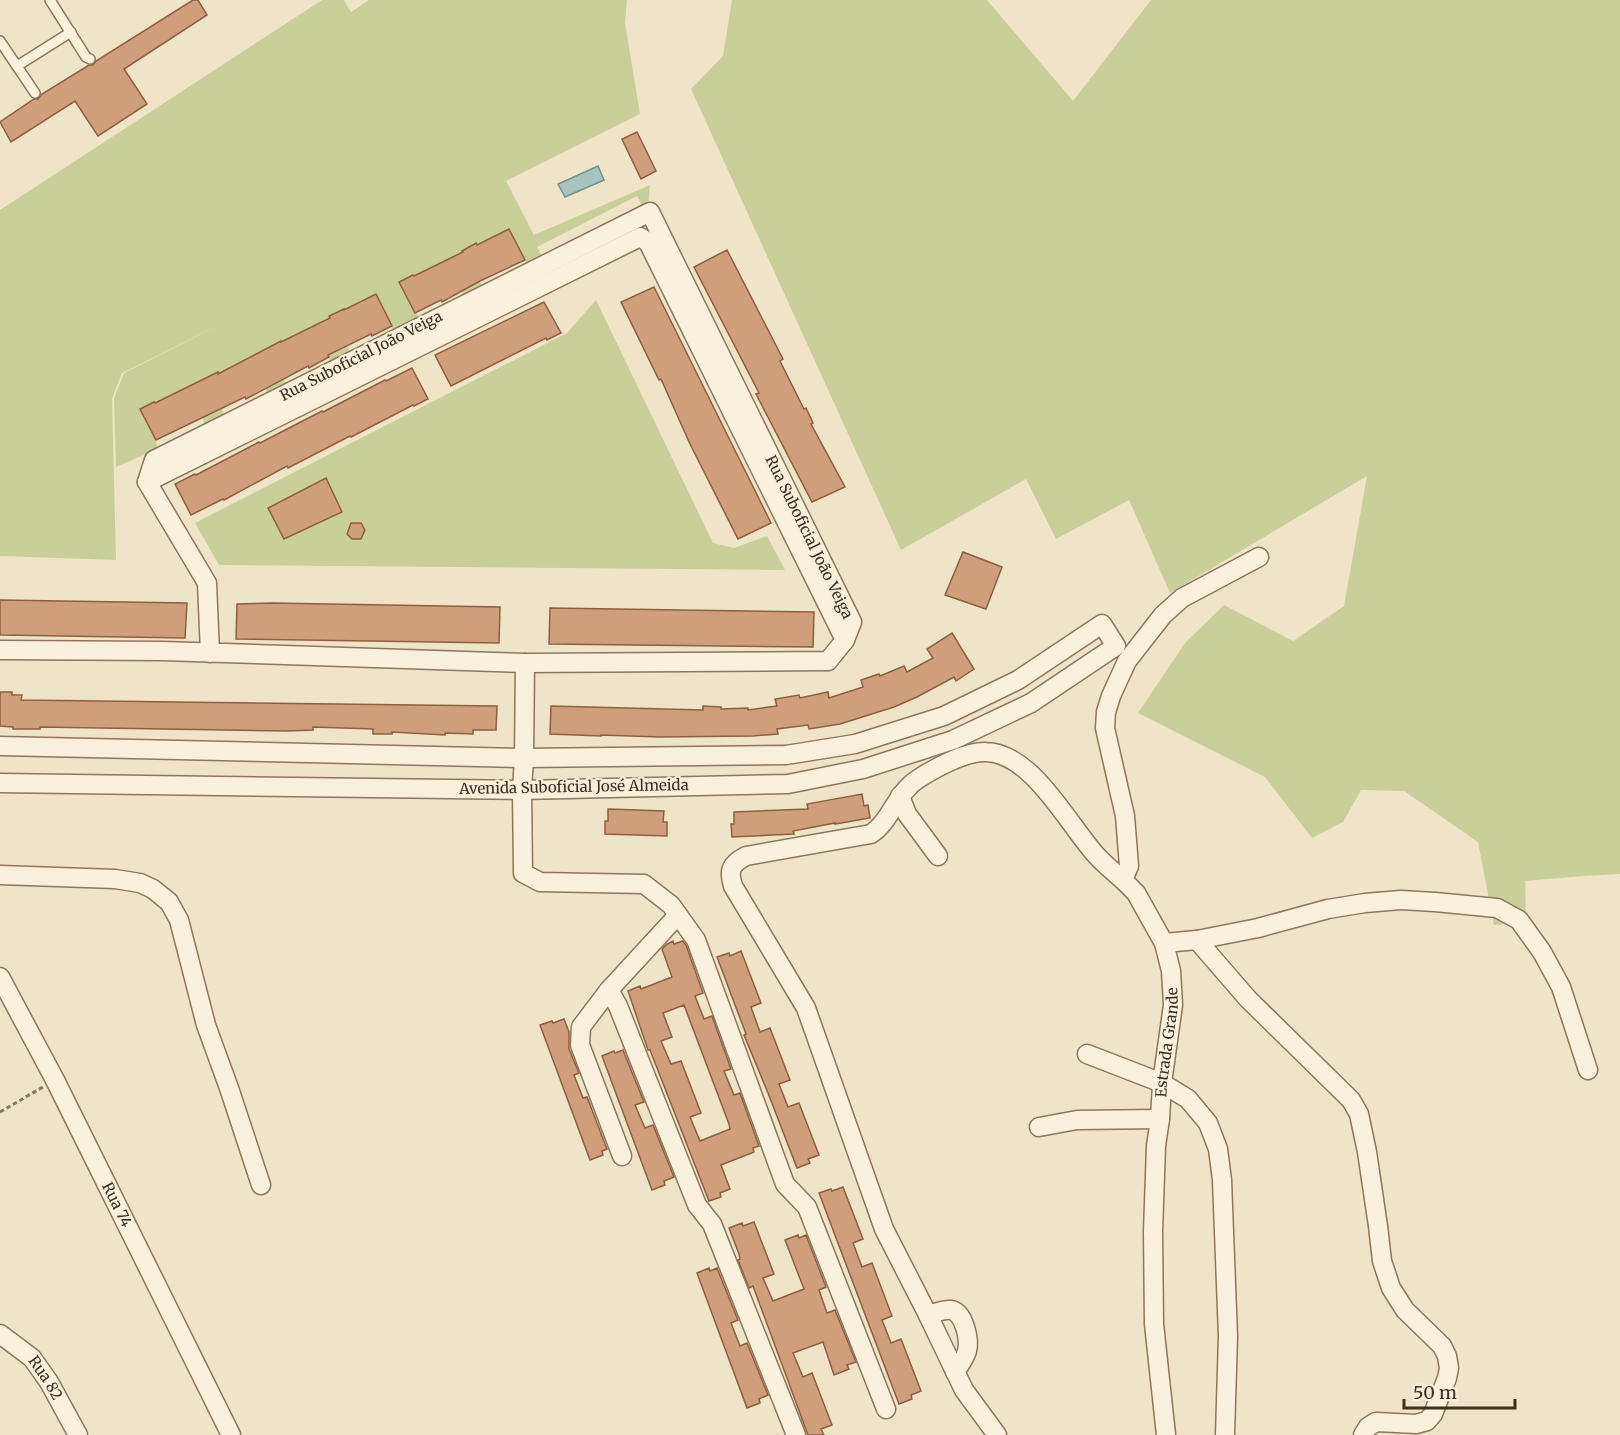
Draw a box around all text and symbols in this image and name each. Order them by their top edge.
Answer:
street label: Rua Suboficial João Veiga [276,306,445,405]
street label: Rua Suboficial João Veiga [762,452,857,622]
street label: Avenida Suboficial José Almeida [458,775,689,798]
street label: Estrada Grande [1151,987,1182,1098]
street label: Rua 74 [98,1179,136,1230]
street label: Rua 82 [24,1352,67,1403]
scale bar [1404,1372,1515,1410]
text: 50 m [1413,1381,1457,1404]

